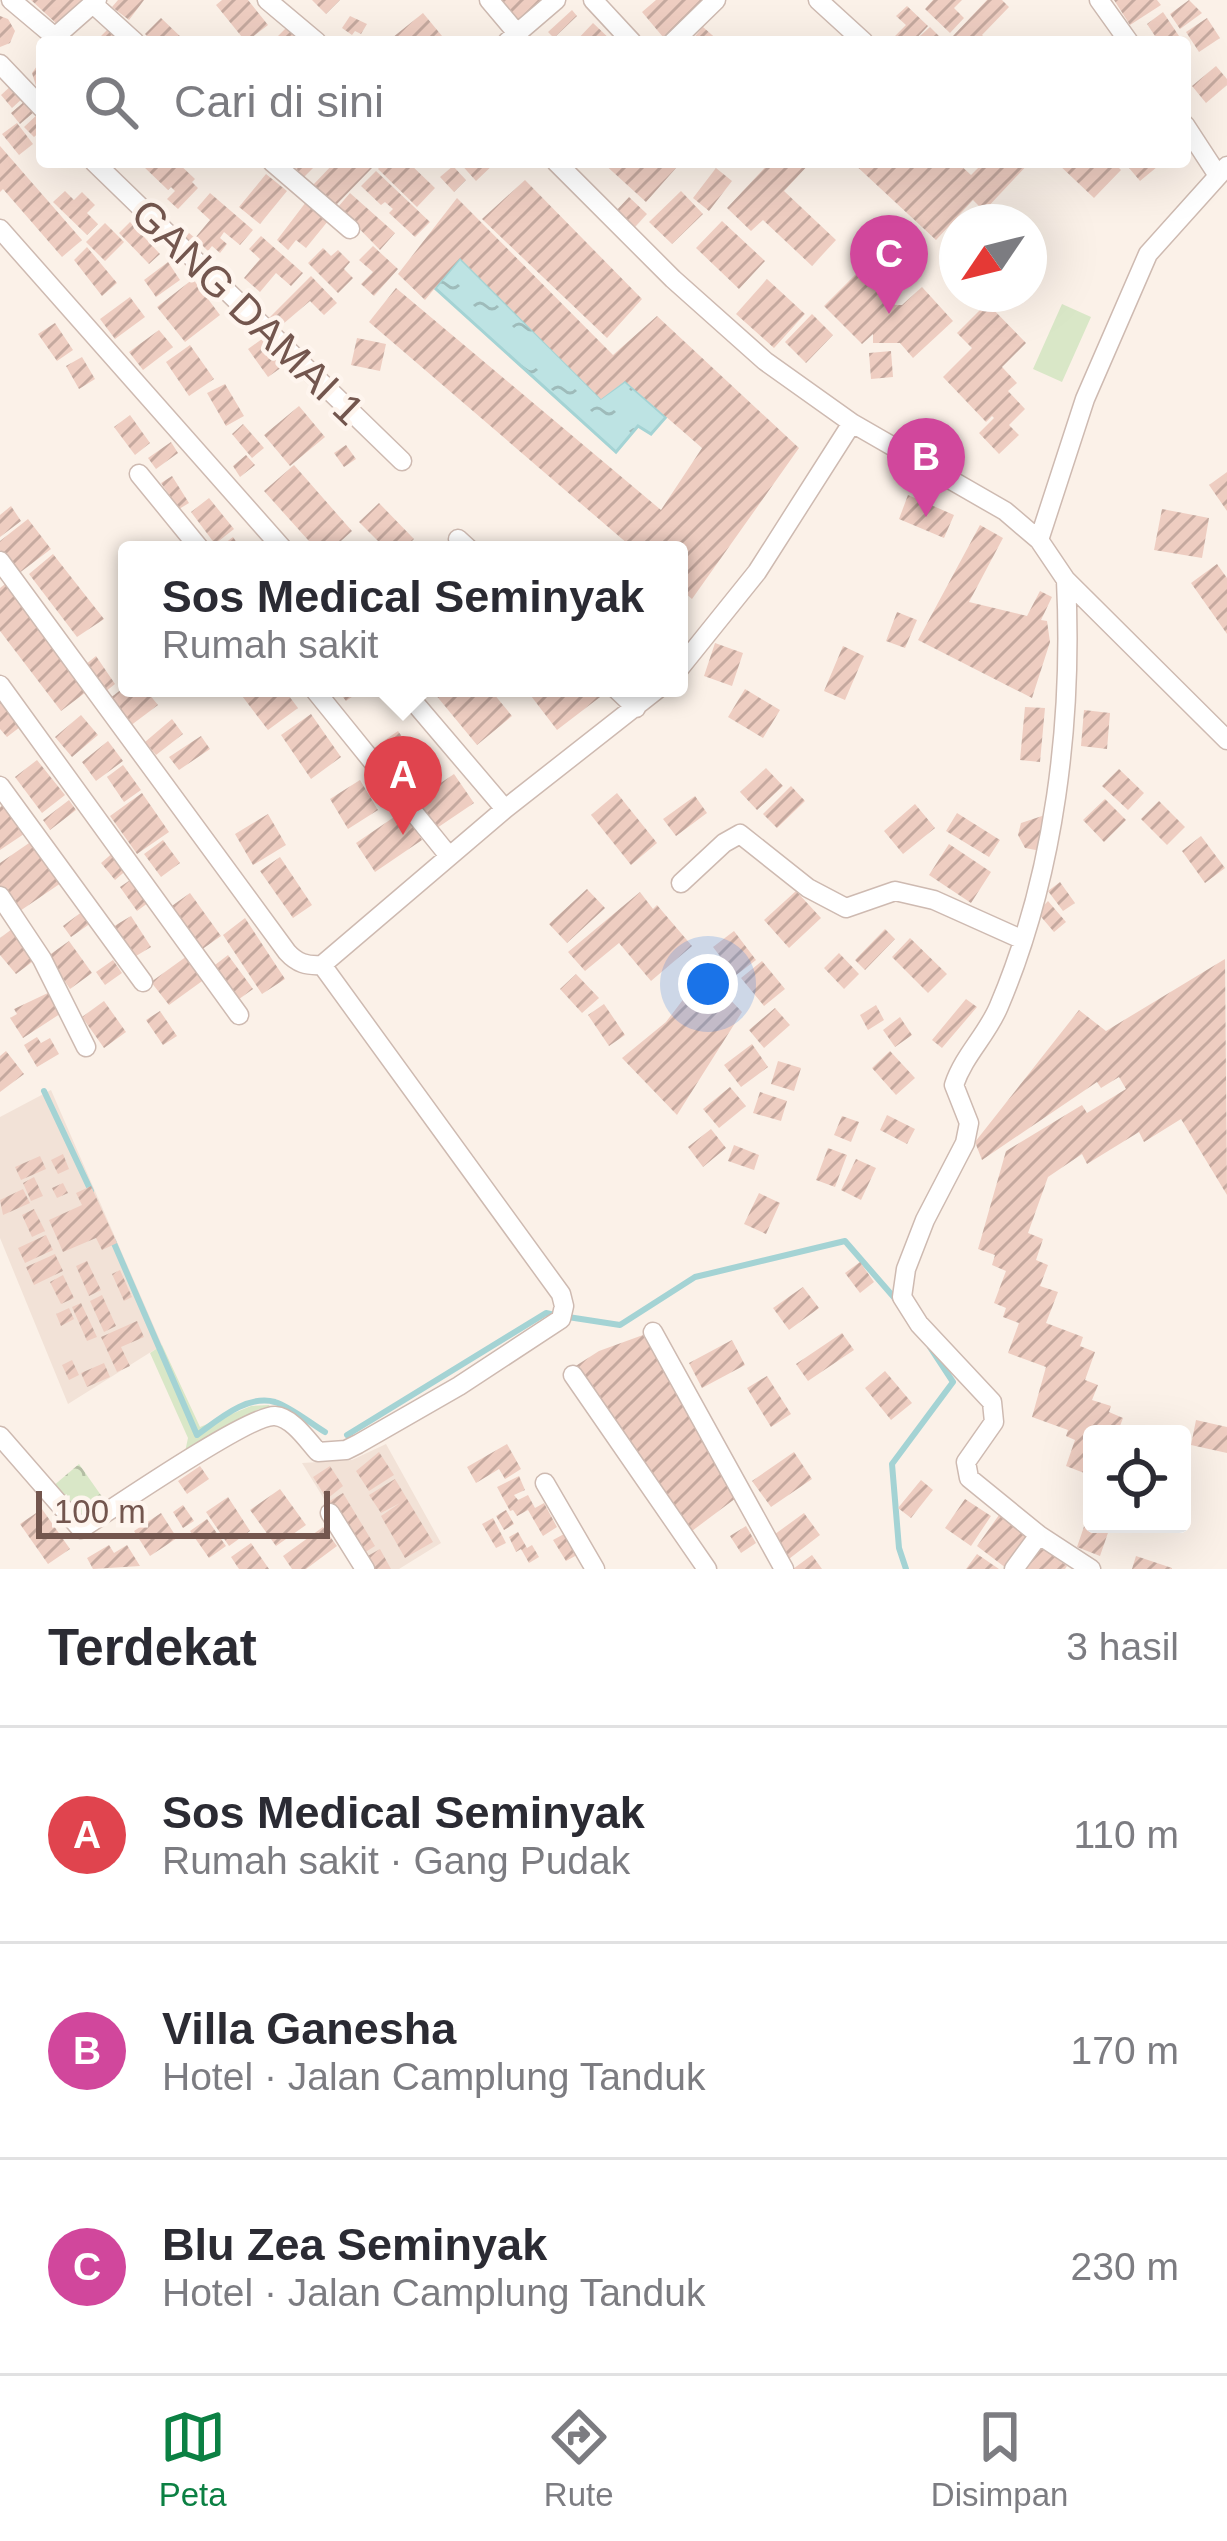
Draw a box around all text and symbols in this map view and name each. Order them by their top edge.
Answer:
search box [36,36,1191,168]
icon: search [78,69,144,135]
text: Cari di sini [174,76,384,127]
street label: GANG DAMAI 1 [123,190,373,434]
north arrow [939,204,1047,312]
pin: C [850,215,928,314]
pin: B [887,418,965,517]
popup [118,541,688,697]
text: Sos Medical Seminyak [162,571,644,622]
text: Rumah sakit [162,623,378,666]
pin: A [364,736,442,835]
your location [678,954,738,1014]
map controls [1083,1425,1191,1533]
button: locate [1083,1425,1191,1533]
scale bar [36,1485,330,1538]
text: 100 m [54,1493,146,1530]
text: Terdekat [48,1619,257,1676]
text: 3 hasil [1066,1625,1179,1668]
text: Sos Medical Seminyak [162,1787,645,1838]
text: A [73,1813,101,1856]
text: 110 m [1074,1813,1179,1856]
text: Rumah sakit · Gang Pudak [162,1839,630,1882]
text: Villa Ganesha [162,2003,456,2054]
text: B [73,2029,101,2072]
text: 170 m [1071,2029,1179,2072]
text: Hotel · Jalan Camplung Tanduk [162,2055,705,2098]
text: Blu Zea Seminyak [162,2219,547,2270]
text: C [73,2245,101,2288]
text: 230 m [1071,2245,1179,2288]
text: Hotel · Jalan Camplung Tanduk [162,2271,705,2314]
tab: Peta [159,2404,227,2514]
tab: Rute [544,2404,614,2514]
tab: Disimpan [931,2404,1068,2514]

